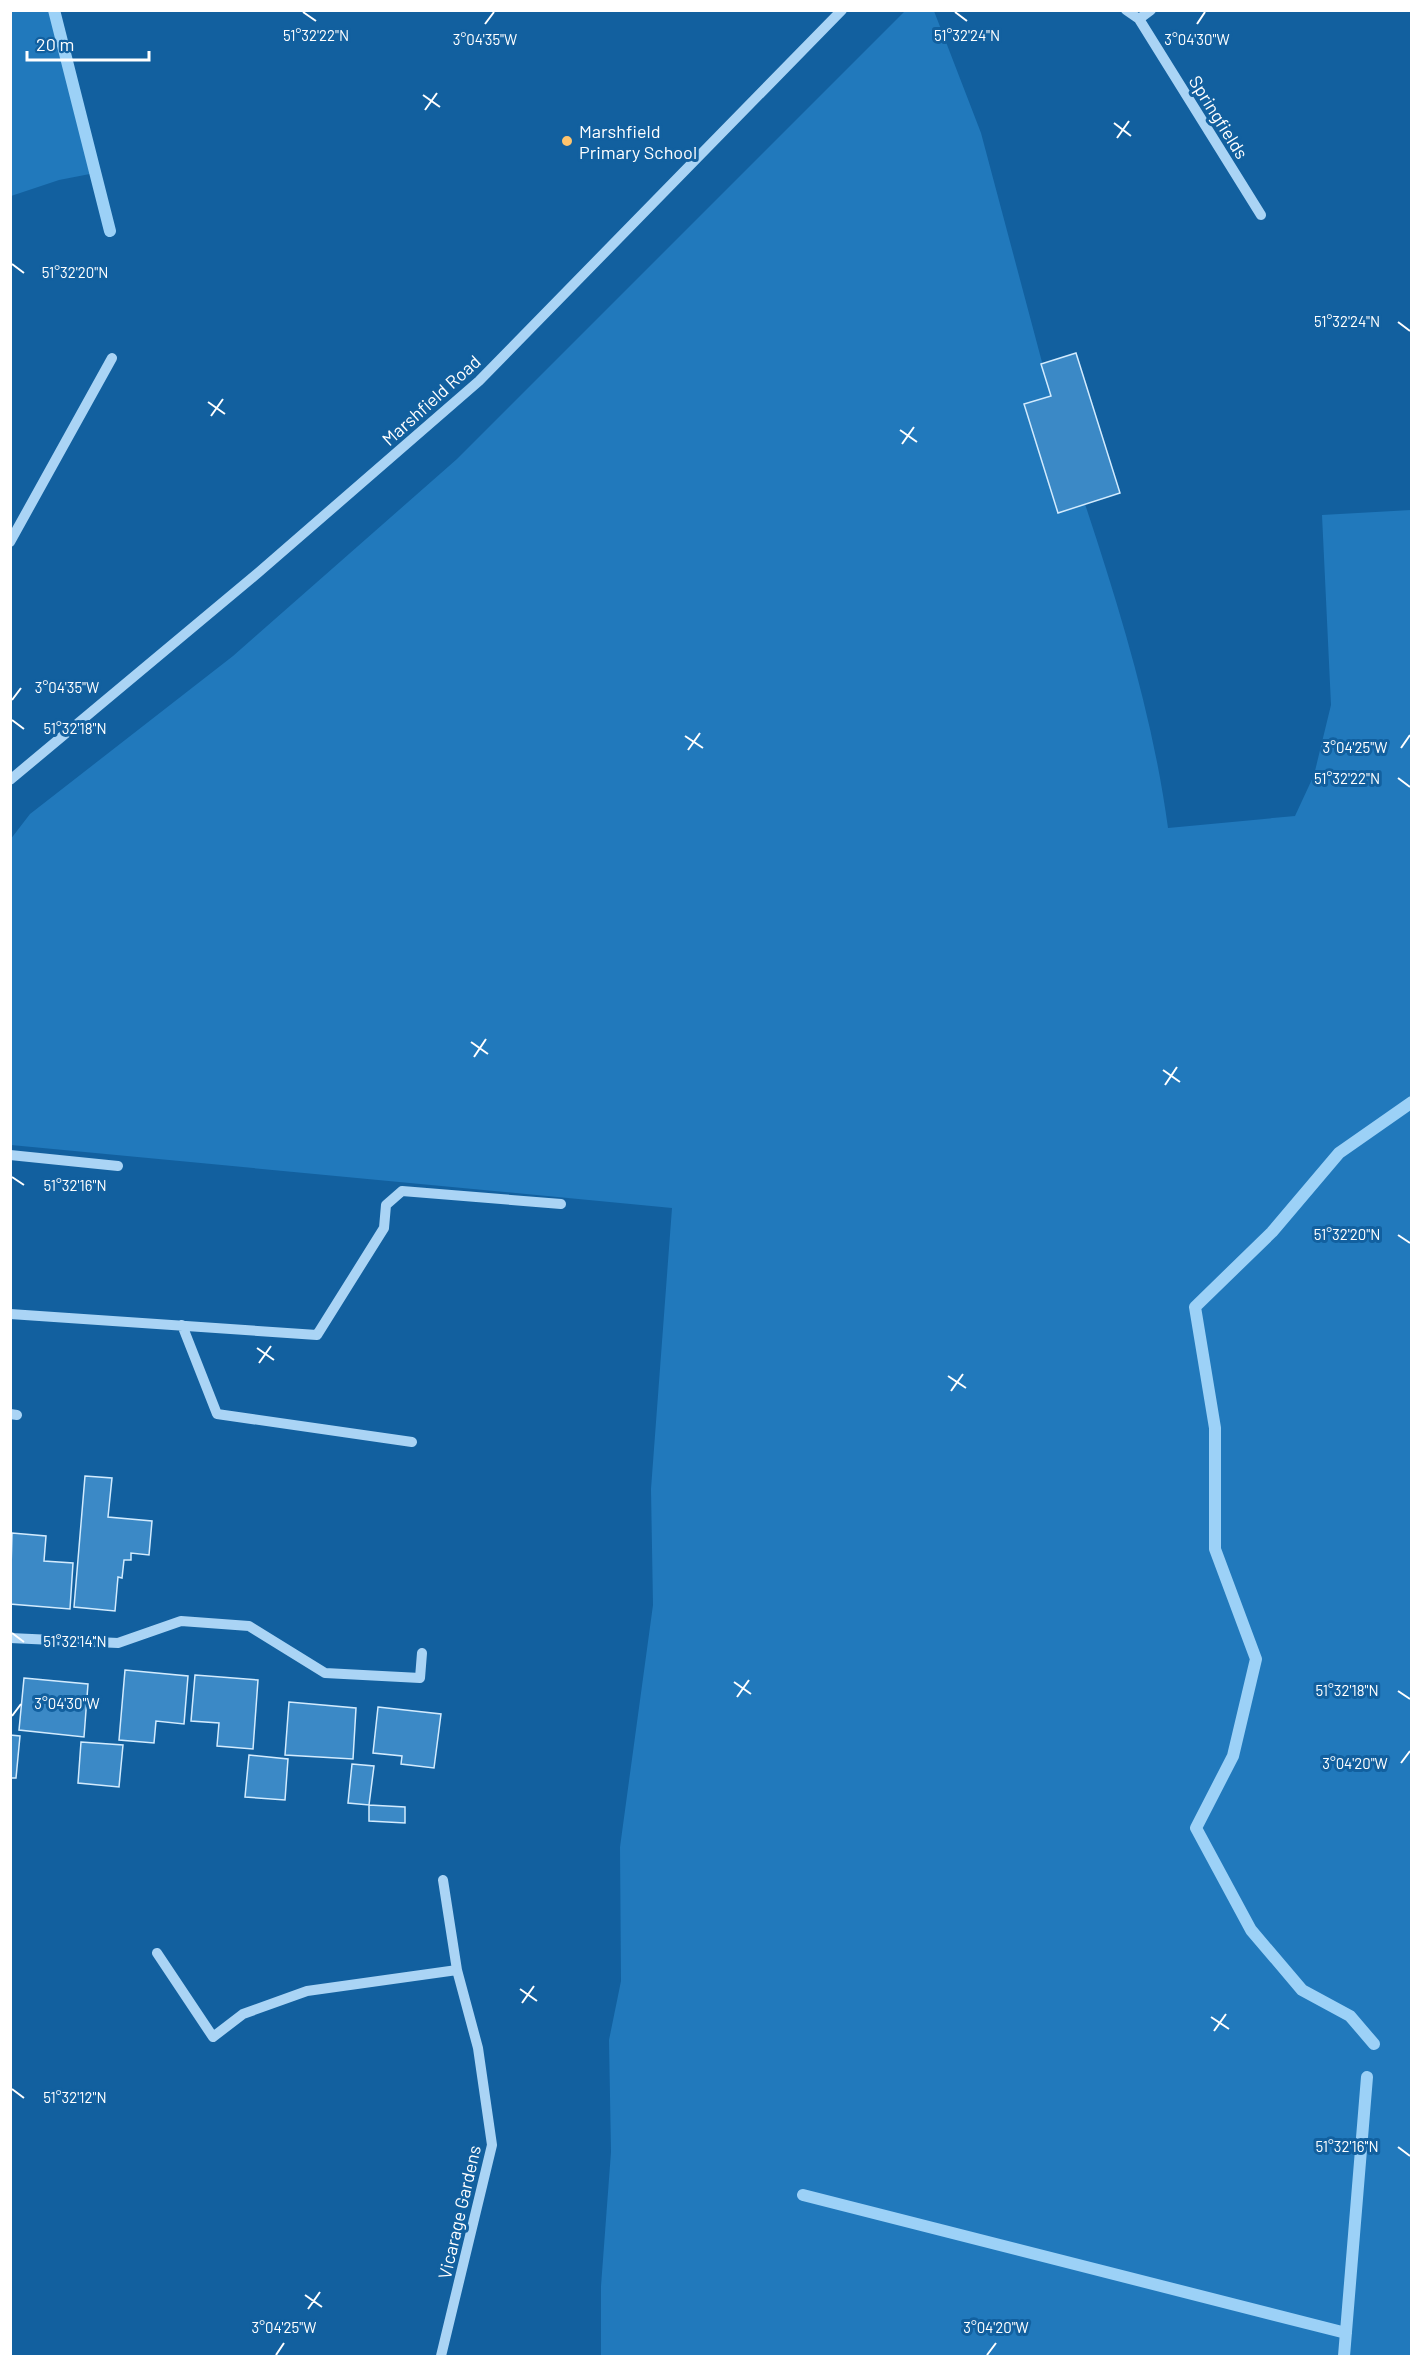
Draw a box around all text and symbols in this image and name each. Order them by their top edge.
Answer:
scale bar [27,24,148,62]
text: 51°32'22"N [283,26,349,44]
text: 51°32'24"N [934,26,1000,44]
text: 3°04'35"W [453,30,517,48]
text: 3°04'30"W [1164,30,1230,48]
text: 20 m [36,33,74,55]
street label: Springfields [1185,71,1253,163]
place label: Marshfield Primary School [579,120,697,163]
marker: Marshfield Primary School [560,134,574,148]
text: 51°32'20"N [42,263,108,281]
text: 51°32'24"N [1314,312,1380,330]
street label: Marshfield Road [377,350,485,450]
text: 3°04'35"W [35,678,99,696]
text: 51°32'18"N [43,719,107,737]
text: 3°04'25"W [1323,738,1387,756]
text: 51°32'22"N [1314,769,1380,787]
text: 51°32'16"N [43,1176,107,1194]
text: 51°32'20"N [1314,1225,1380,1243]
text: 51°32'14"N [43,1632,107,1650]
text: 51°32'18"N [1315,1681,1379,1699]
text: 3°04'30"W [34,1694,100,1712]
text: 3°04'20"W [1322,1754,1388,1772]
text: 51°32'12"N [43,2088,107,2106]
text: 51°32'16"N [1315,2137,1379,2155]
street label: Vicarage Gardens [433,2143,485,2281]
text: 3°04'25"W [252,2318,316,2336]
text: 3°04'20"W [963,2318,1029,2336]

